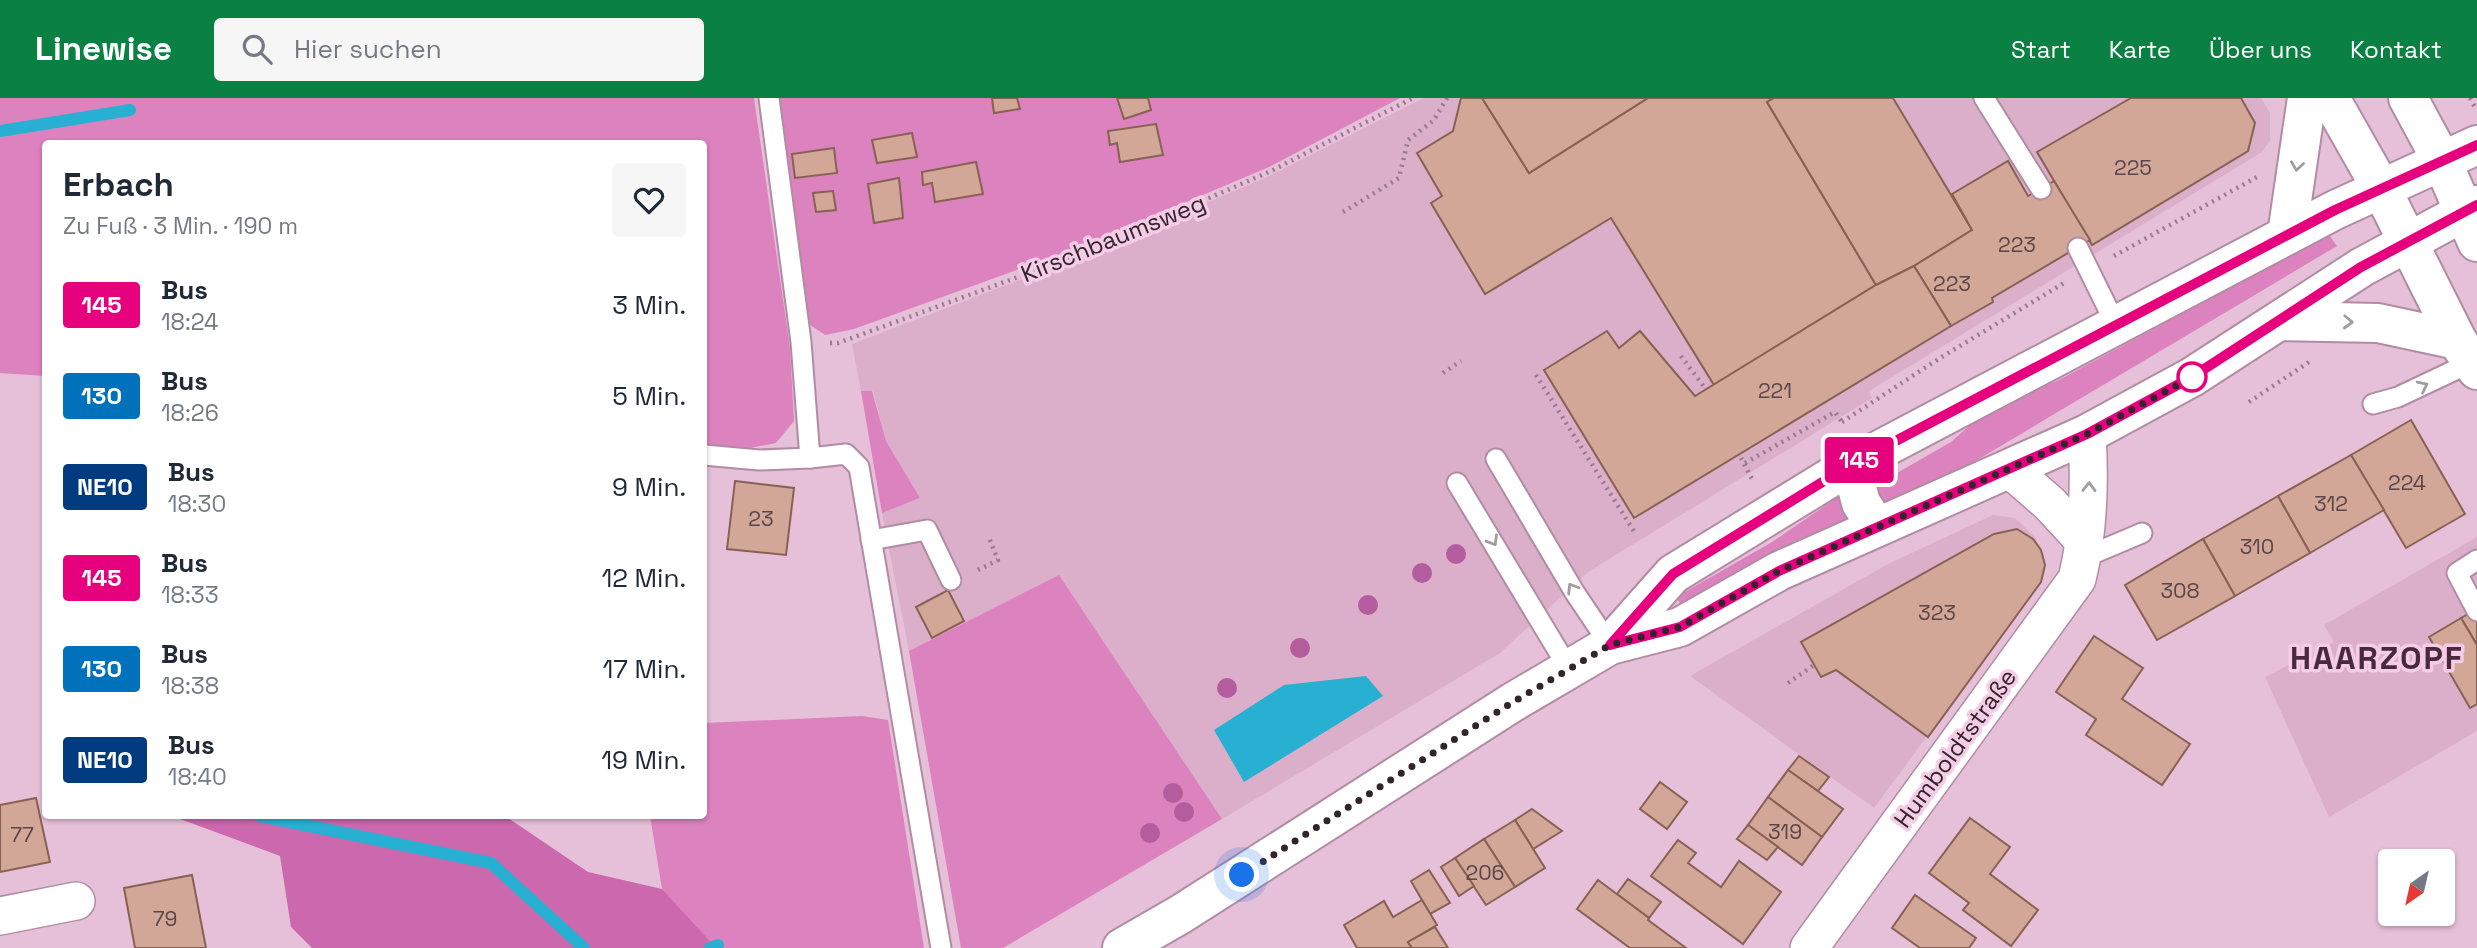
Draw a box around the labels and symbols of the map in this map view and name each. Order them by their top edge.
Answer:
house number: 225 [2114,154,2152,181]
one-way arrow [2290,160,2305,171]
street label: Kirschbaumsweg [1016,187,1210,289]
house number: 223 [1998,231,2036,258]
house number: 223 [1933,270,1971,297]
one-way arrow [2343,315,2354,330]
unlabelled marker [2177,362,2207,392]
house number: 221 [1758,377,1792,404]
one-way arrow [2416,380,2428,394]
line badge: 145 [1819,437,1899,483]
house number: 224 [2388,469,2426,496]
one-way arrow [2082,482,2097,493]
house number: 312 [2314,490,2348,517]
house number: 23 [748,505,774,532]
one-way arrow [1485,533,1498,546]
house number: 310 [2240,533,2274,560]
house number: 308 [2160,577,2200,604]
one-way arrow [1568,583,1581,596]
house number: 323 [1918,599,1956,626]
district label: HAARZOPF [2290,638,2464,678]
street label: Humboldtstraße [1887,662,2023,834]
house number: 319 [1768,818,1802,845]
house number: 77 [10,821,34,848]
north arrow [2378,849,2455,926]
your location [1224,857,1259,892]
house number: 206 [1466,859,1504,886]
house number: 79 [153,905,177,932]

